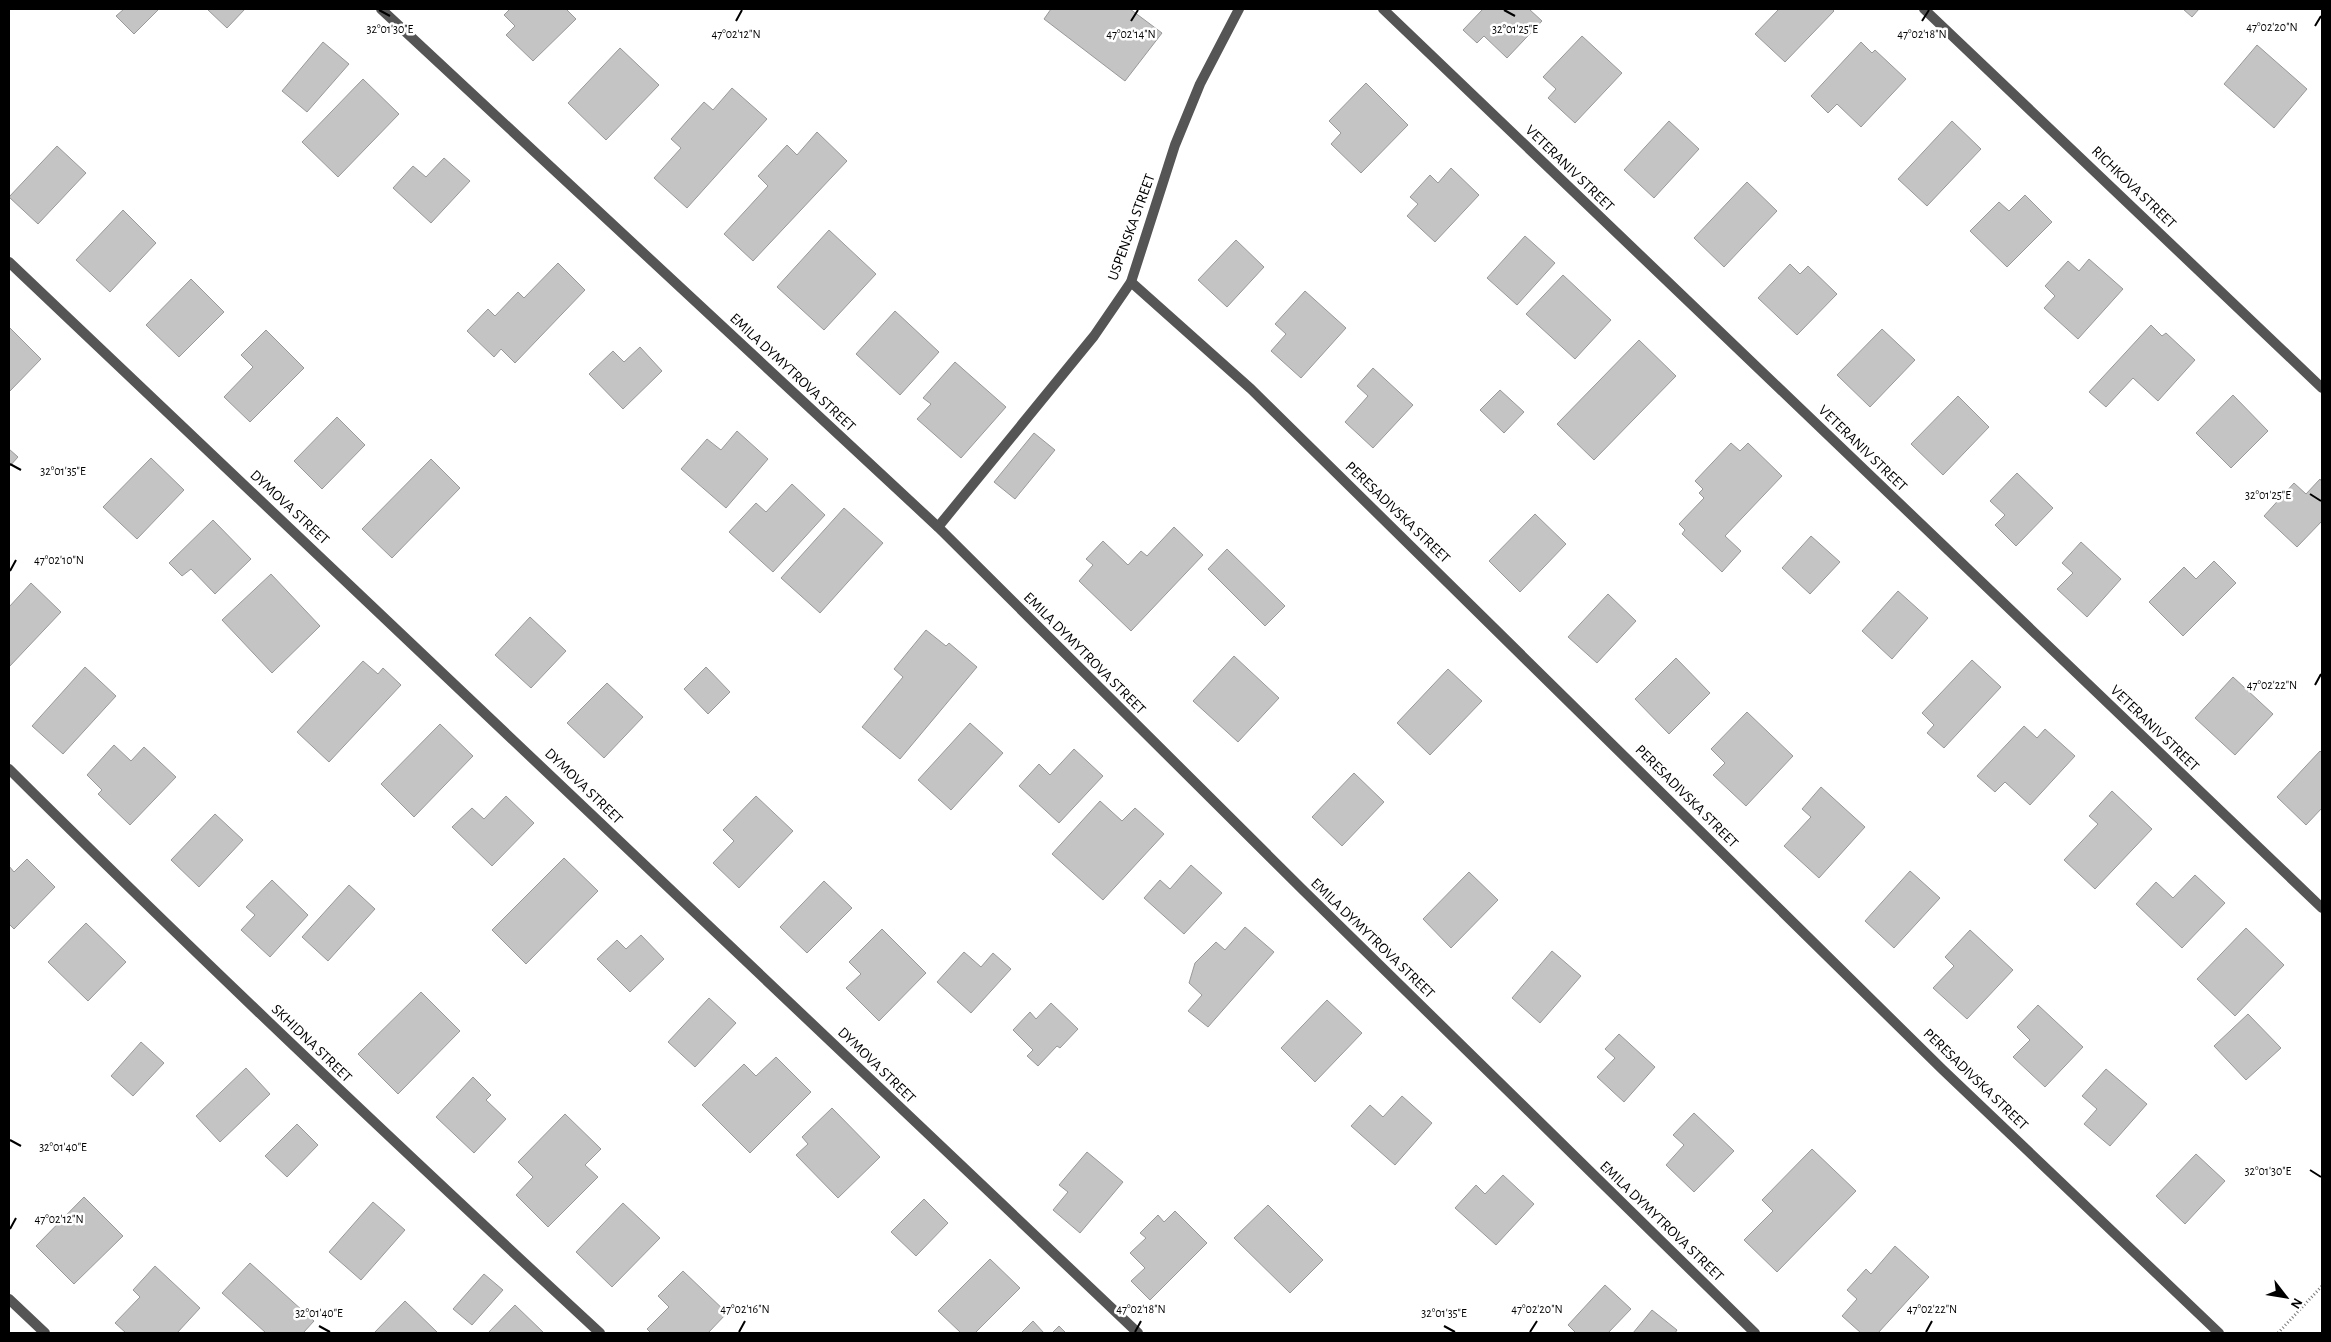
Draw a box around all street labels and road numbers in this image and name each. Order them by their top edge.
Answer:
street label: VETERANIV STREET [1523,122,1617,215]
street label: RICHKOVA STREET [2089,143,2179,232]
street label: USPENSKA STREET [1105,171,1158,283]
street label: EMILA DYMYTROVA STREET [727,310,859,435]
street label: VETERANIV STREET [1816,402,1910,495]
street label: PERESADIVSKA STREET [1343,459,1453,566]
street label: DYMOVA STREET [247,467,332,548]
street label: EMILA DYMYTROVA STREET [1021,589,1149,718]
street label: VETERANIV STREET [2108,682,2202,775]
street label: PERESADIVSKA STREET [1632,742,1741,851]
street label: DYMOVA STREET [542,746,626,828]
street label: EMILA DYMYTROVA STREET [1308,875,1438,1002]
street label: SKHIDNA STREET [269,1002,355,1086]
street label: DYMOVA STREET [835,1025,919,1107]
street label: PERESADIVSKA STREET [1921,1026,2031,1133]
street label: EMILA DYMYTROVA STREET [1597,1158,1727,1285]

